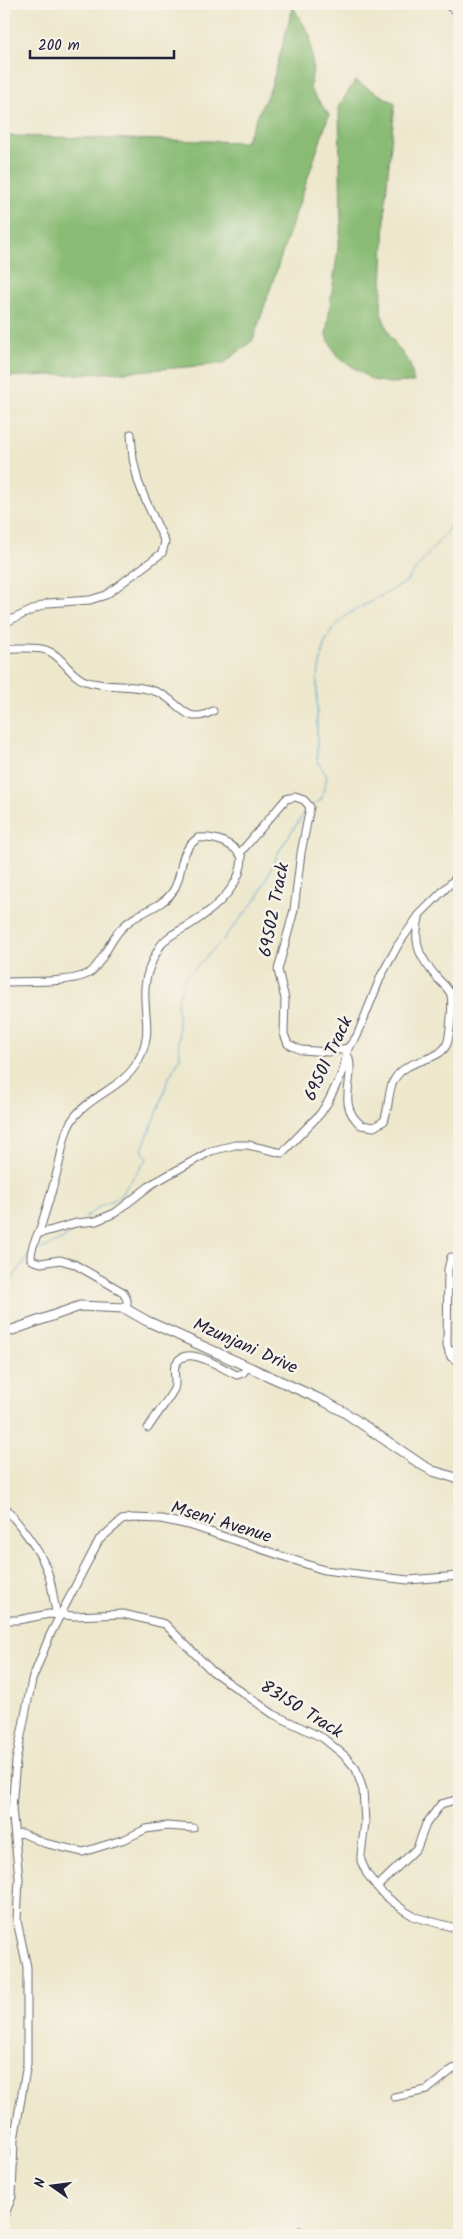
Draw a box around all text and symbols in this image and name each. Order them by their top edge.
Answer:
scale bar [30,28,174,60]
text: 200 m [38,34,80,58]
street label: 69502 Track [252,860,298,960]
street label: 69501 Track [297,1011,362,1106]
street label: Mzunjani Drive [188,1311,302,1383]
street label: Mseni Avenue [167,1494,275,1552]
street label: 83150 Track [254,1673,349,1747]
north arrow [28,2162,78,2212]
text: N [29,2176,52,2190]

